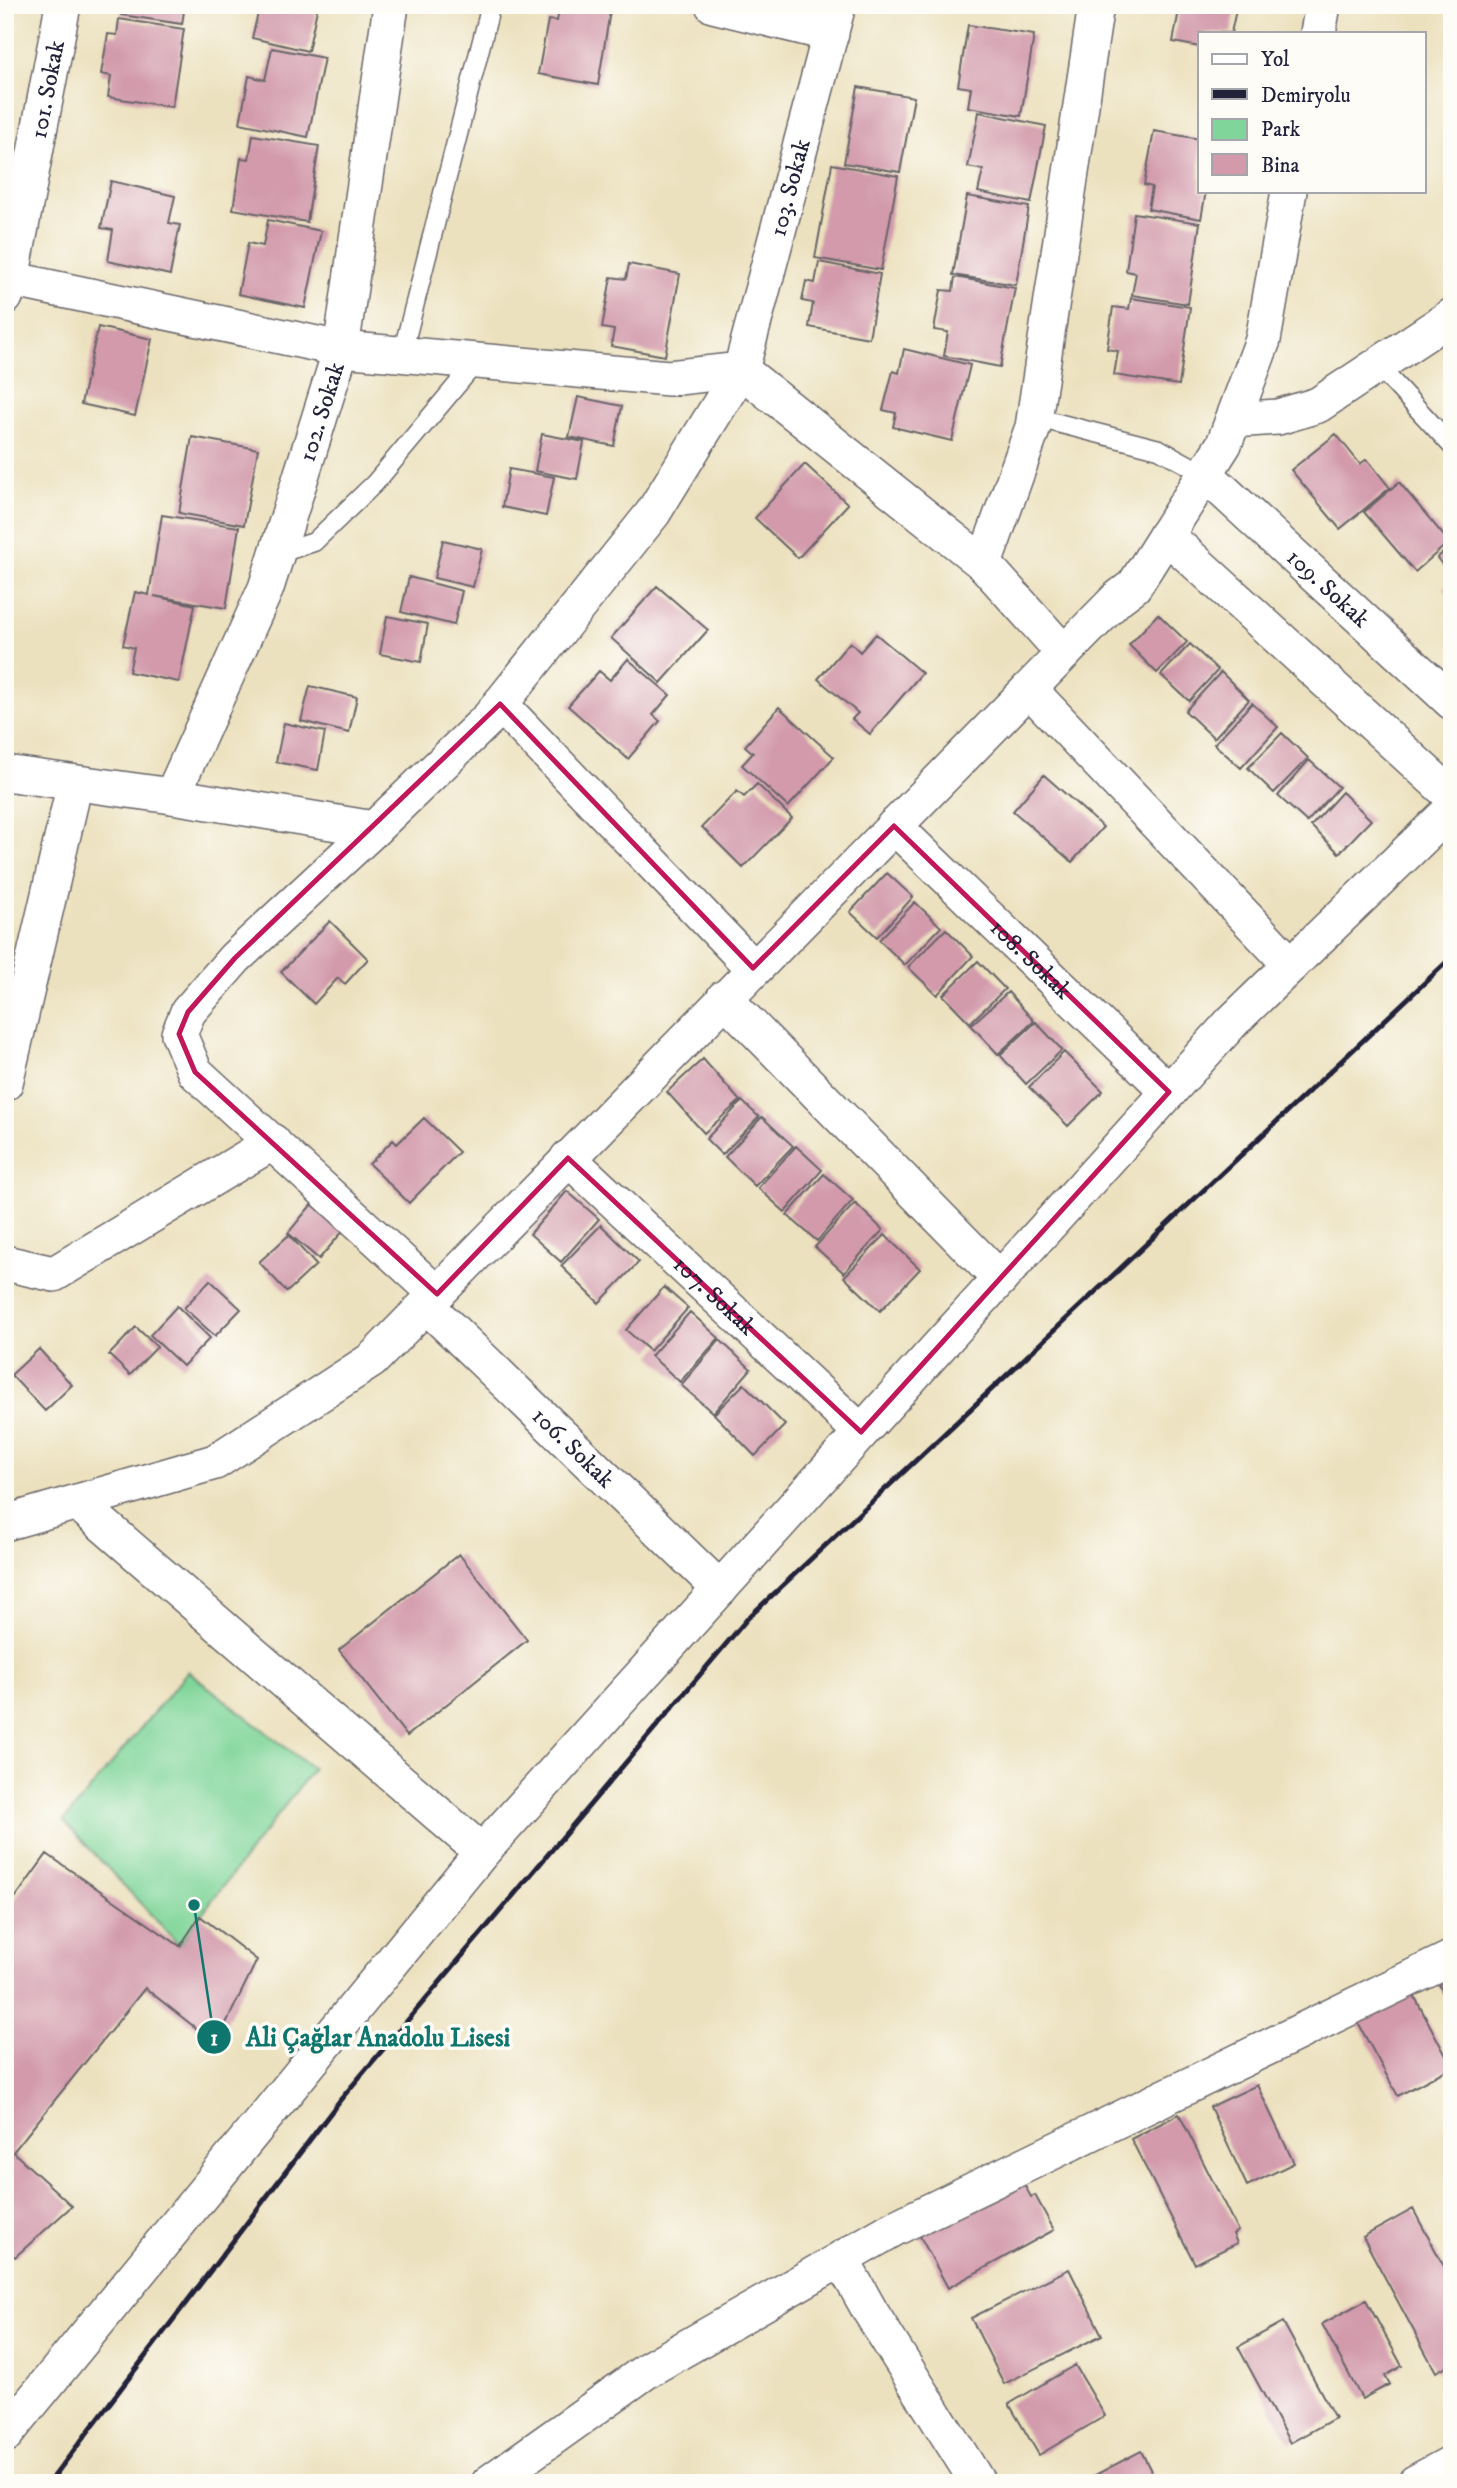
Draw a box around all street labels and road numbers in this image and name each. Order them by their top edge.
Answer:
street label: 101. Sokak [24,38,72,141]
street label: 103. Sokak [763,136,818,240]
street label: 102. Sokak [293,358,352,466]
street label: 109. Sokak [1280,543,1376,635]
street label: 108. Sokak [983,913,1078,1006]
street label: 107. Sokak [666,1250,762,1342]
street label: 106. Sokak [525,1402,620,1495]

